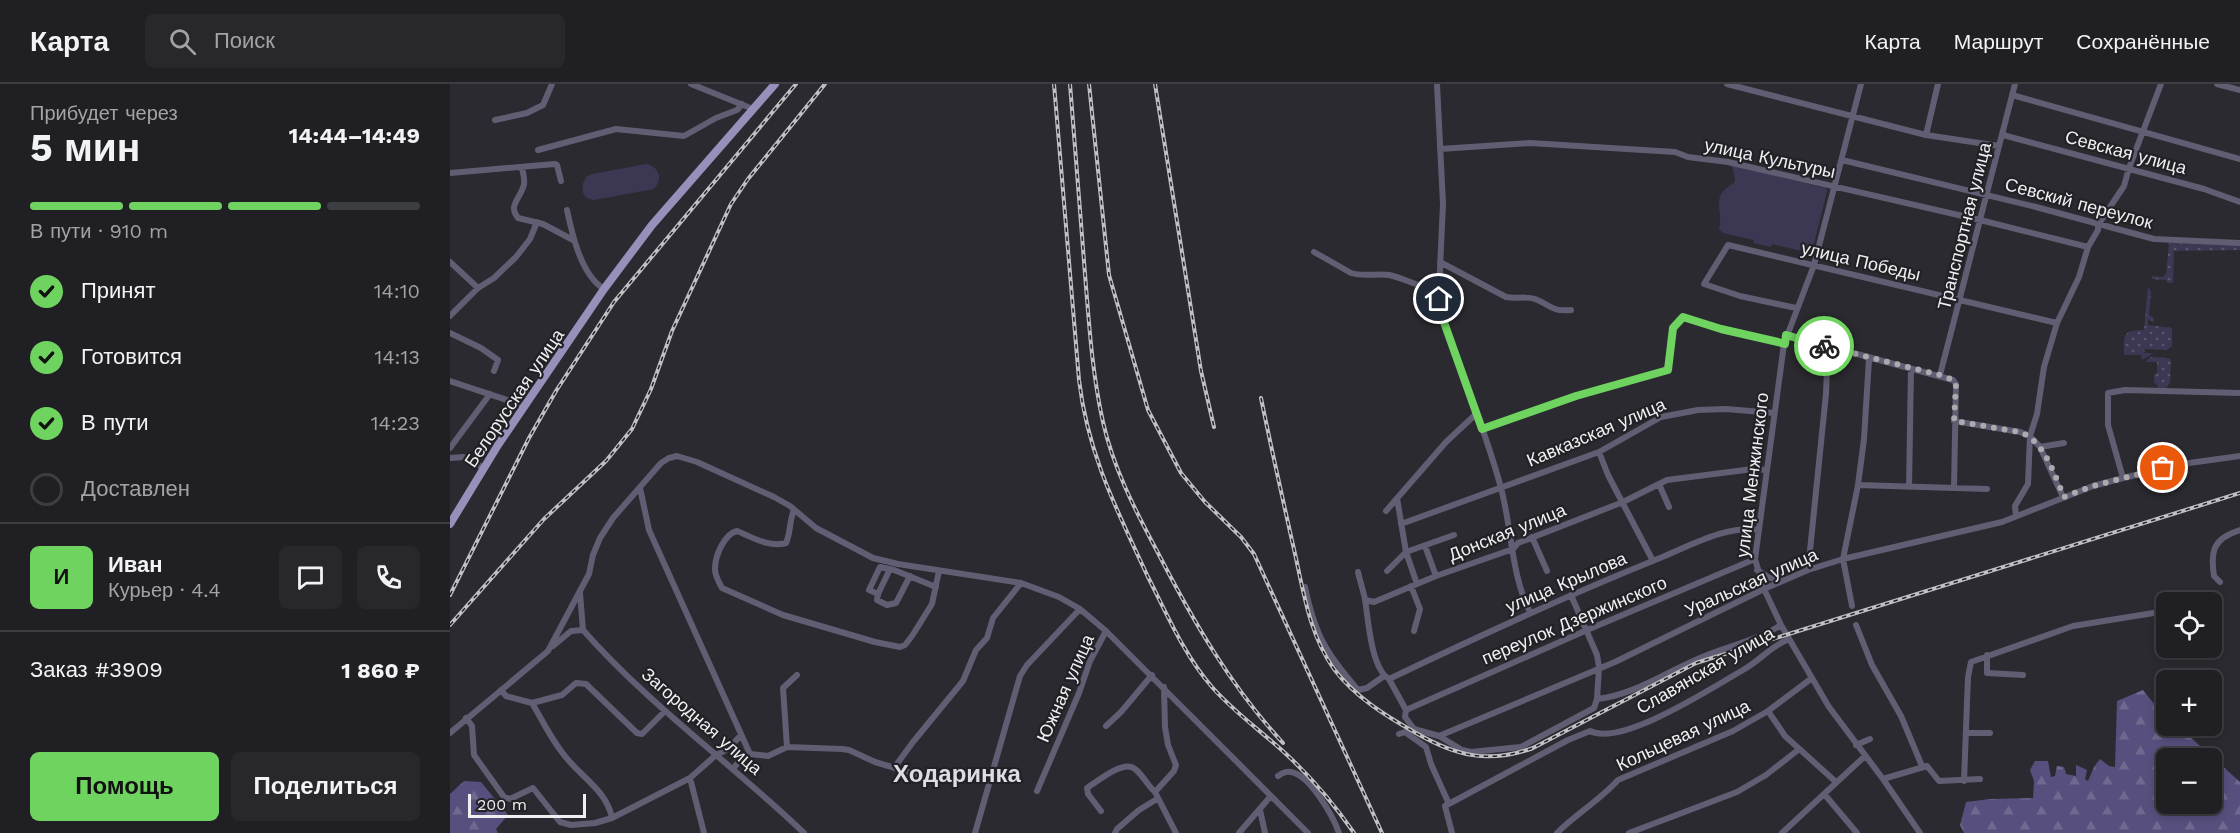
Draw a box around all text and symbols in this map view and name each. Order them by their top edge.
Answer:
search box [145,14,565,68]
text: Карта [30,25,109,58]
icon: search [166,25,199,58]
text: Поиск [214,28,275,53]
text: Карта [1865,29,1921,54]
text: Маршрут [1954,29,2043,54]
text: Сохранённые [2076,29,2210,54]
text: Прибудет через [30,101,178,125]
text: 14:44–14:49 [289,123,420,148]
text: 5 мин [30,125,140,170]
street label: Севская улица [2063,126,2190,179]
street label: улица Культуры [1703,134,1837,182]
street label: Транспортная улица [1933,139,1995,312]
street label: Севский переулок [2003,173,2155,233]
text: В пути · 910 m [30,219,168,243]
street label: улица Победы [1799,237,1923,285]
pin [1413,273,1464,324]
icon: check [30,275,63,308]
text: Принят [81,278,155,303]
text: 14:10 [374,279,420,303]
icon: home [1422,282,1455,315]
courier [1794,316,1854,376]
street label: Белорусская улица [460,324,569,471]
icon: bike [1808,330,1841,363]
icon: check [30,341,63,374]
text: Готовится [81,344,182,369]
text: 14:13 [375,345,420,369]
street label: улица Менжинского [1731,391,1773,559]
street label: Кавказская улица [1523,393,1670,471]
icon: check [30,407,63,440]
text: В пути [81,410,148,435]
text: 14:23 [371,411,420,435]
pin [2137,442,2188,493]
icon: bag [2146,451,2179,484]
text: Доставлен [81,476,190,501]
street label: Донская улица [1445,498,1570,565]
street label: Уральская улица [1681,543,1822,621]
button: chat [279,546,342,609]
button: phone [357,546,420,609]
street label: улица Крылова [1502,547,1630,617]
text: Иван [108,552,163,577]
text: И [54,564,69,589]
street label: переулок Дзержинского [1478,571,1670,669]
text: Курьер · 4.4 [108,578,221,602]
map controls [2156,592,2222,814]
button: locate [2156,592,2222,658]
street label: Славянская улица [1633,622,1778,718]
street label: Южная улица [1032,630,1098,745]
text: Заказ #3909 [30,657,163,682]
text: 1 860 ₽ [341,658,420,683]
street label: Загородная улица [638,663,767,780]
button: + [2156,670,2222,736]
street label: Кольцевая улица [1613,694,1754,775]
button: − [2156,748,2222,814]
button: Помощь [30,752,219,821]
button: Поделиться [231,752,420,821]
district label: Ходаринка [893,760,1022,788]
scale bar [468,791,586,818]
text: 200 m [477,795,527,814]

